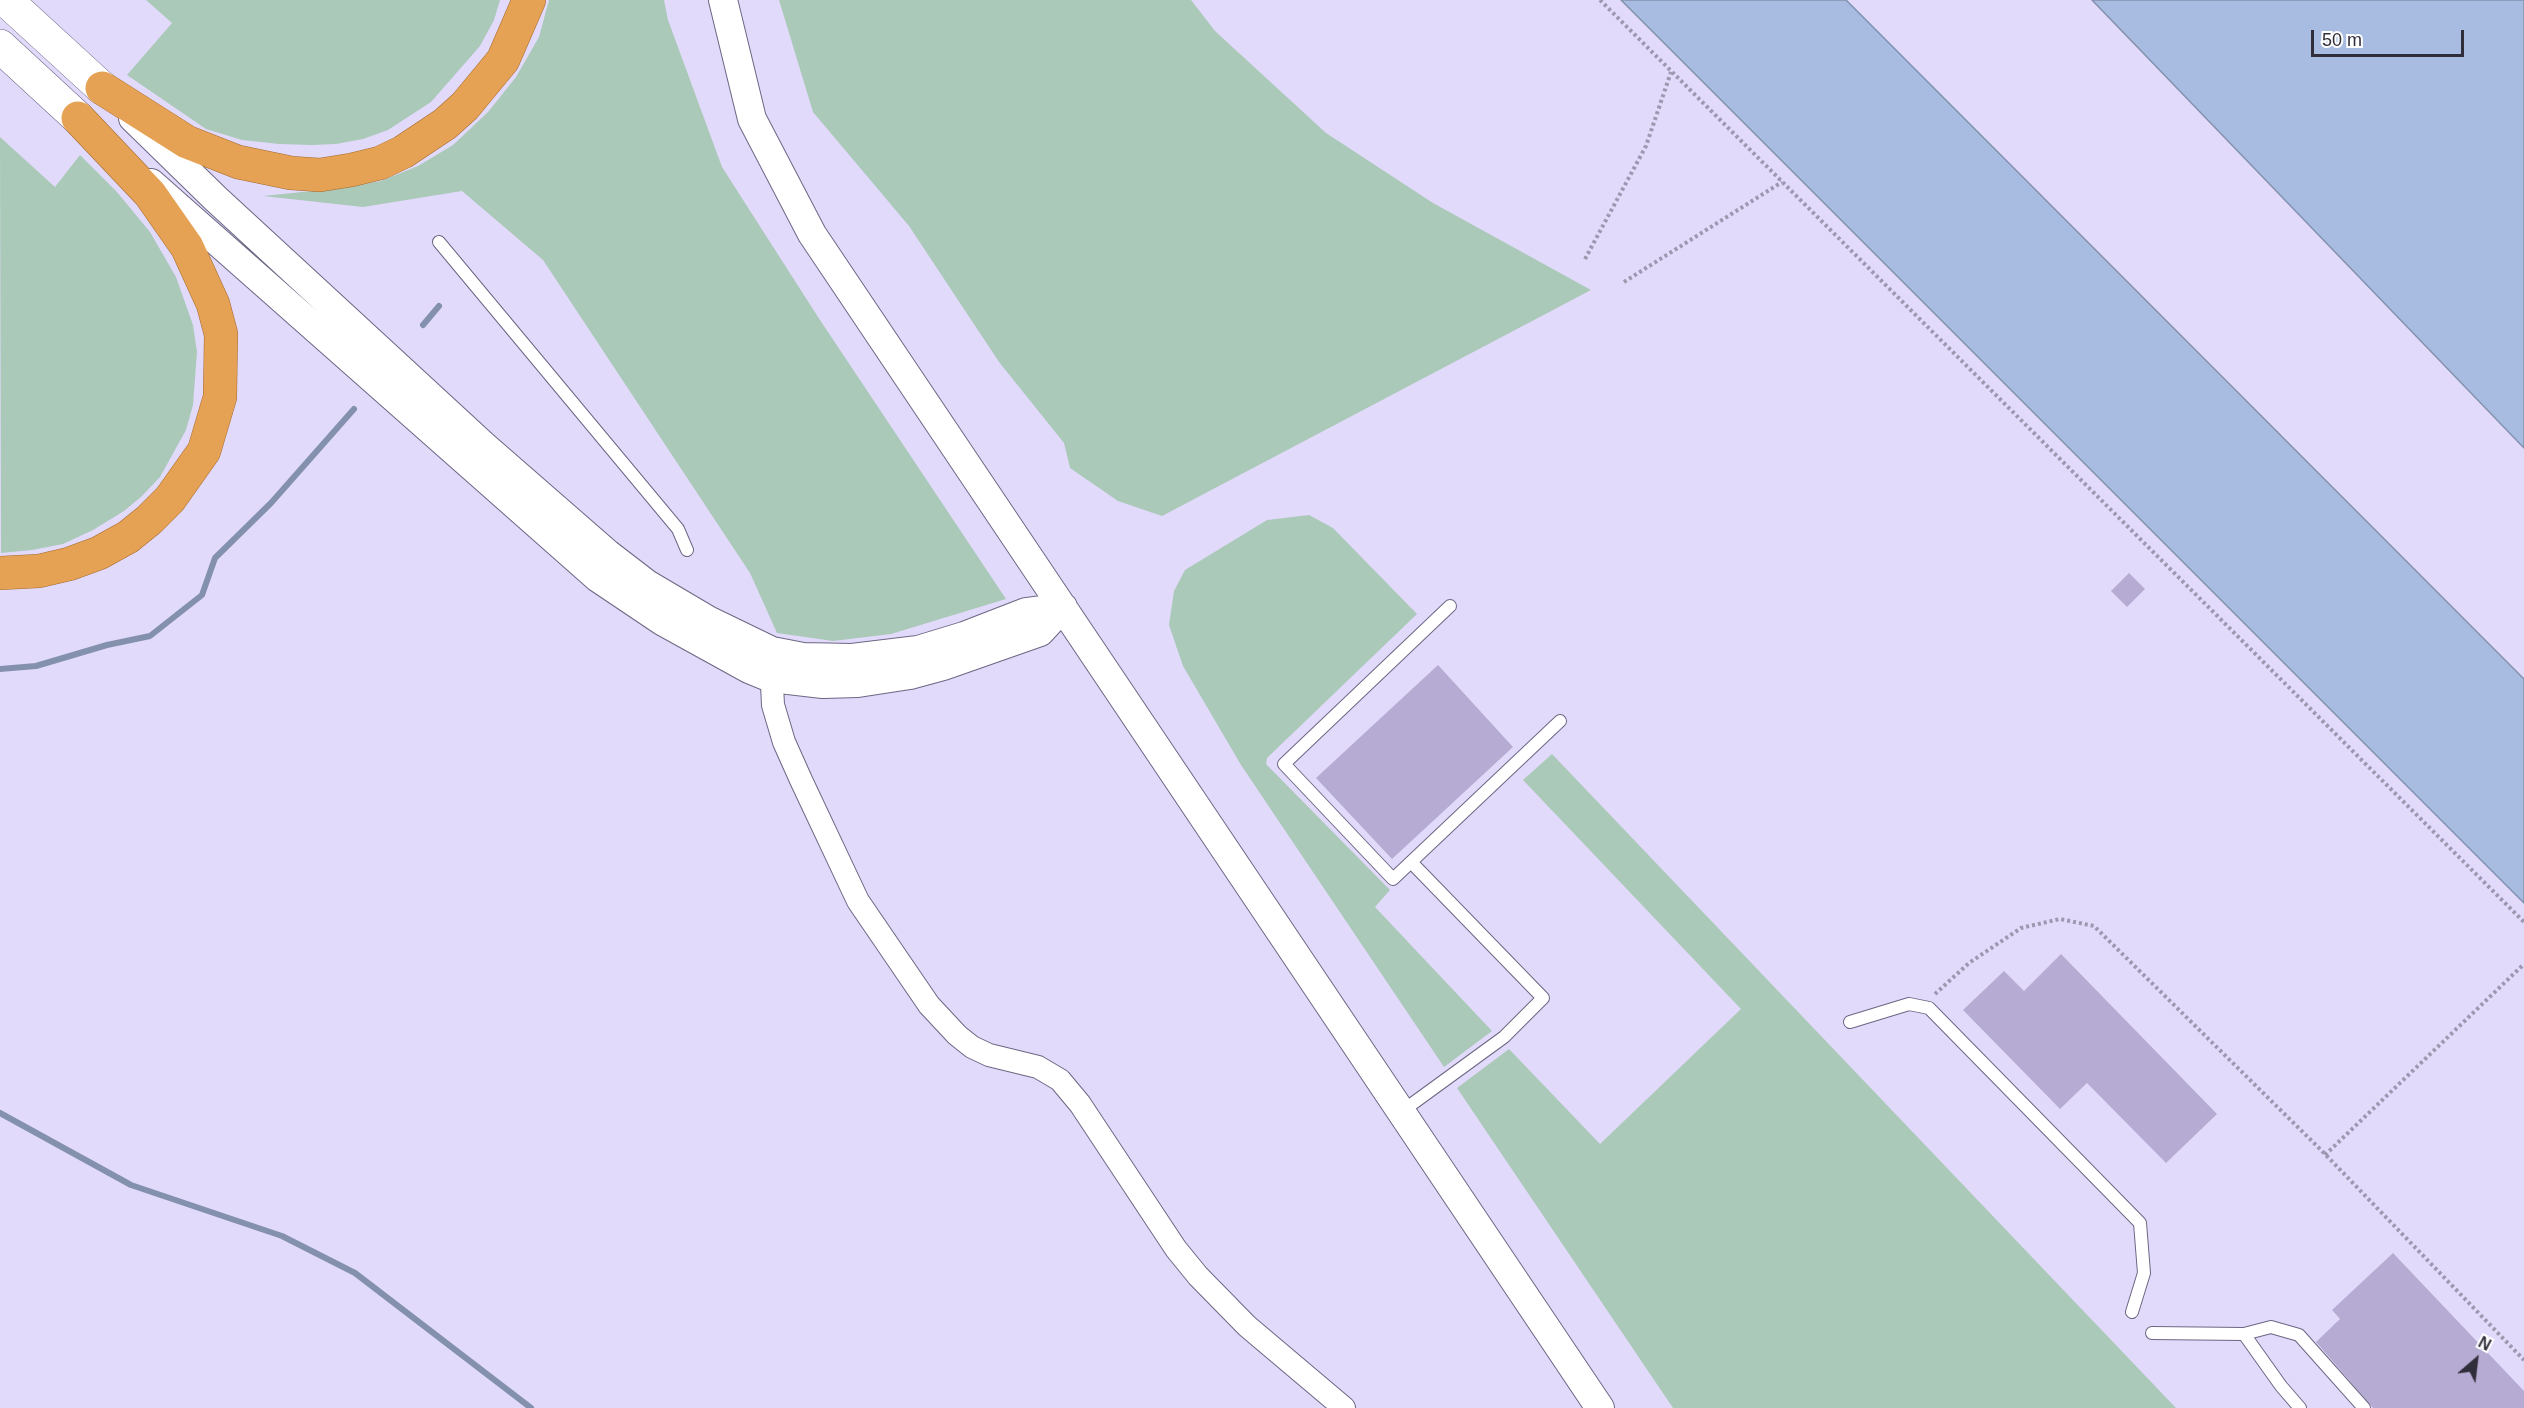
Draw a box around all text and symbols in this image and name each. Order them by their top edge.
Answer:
scale bar [2314,18,2467,56]
text: 50 m [2322,30,2362,50]
north arrow [2446,1330,2506,1390]
text: N [2476,1333,2494,1354]

